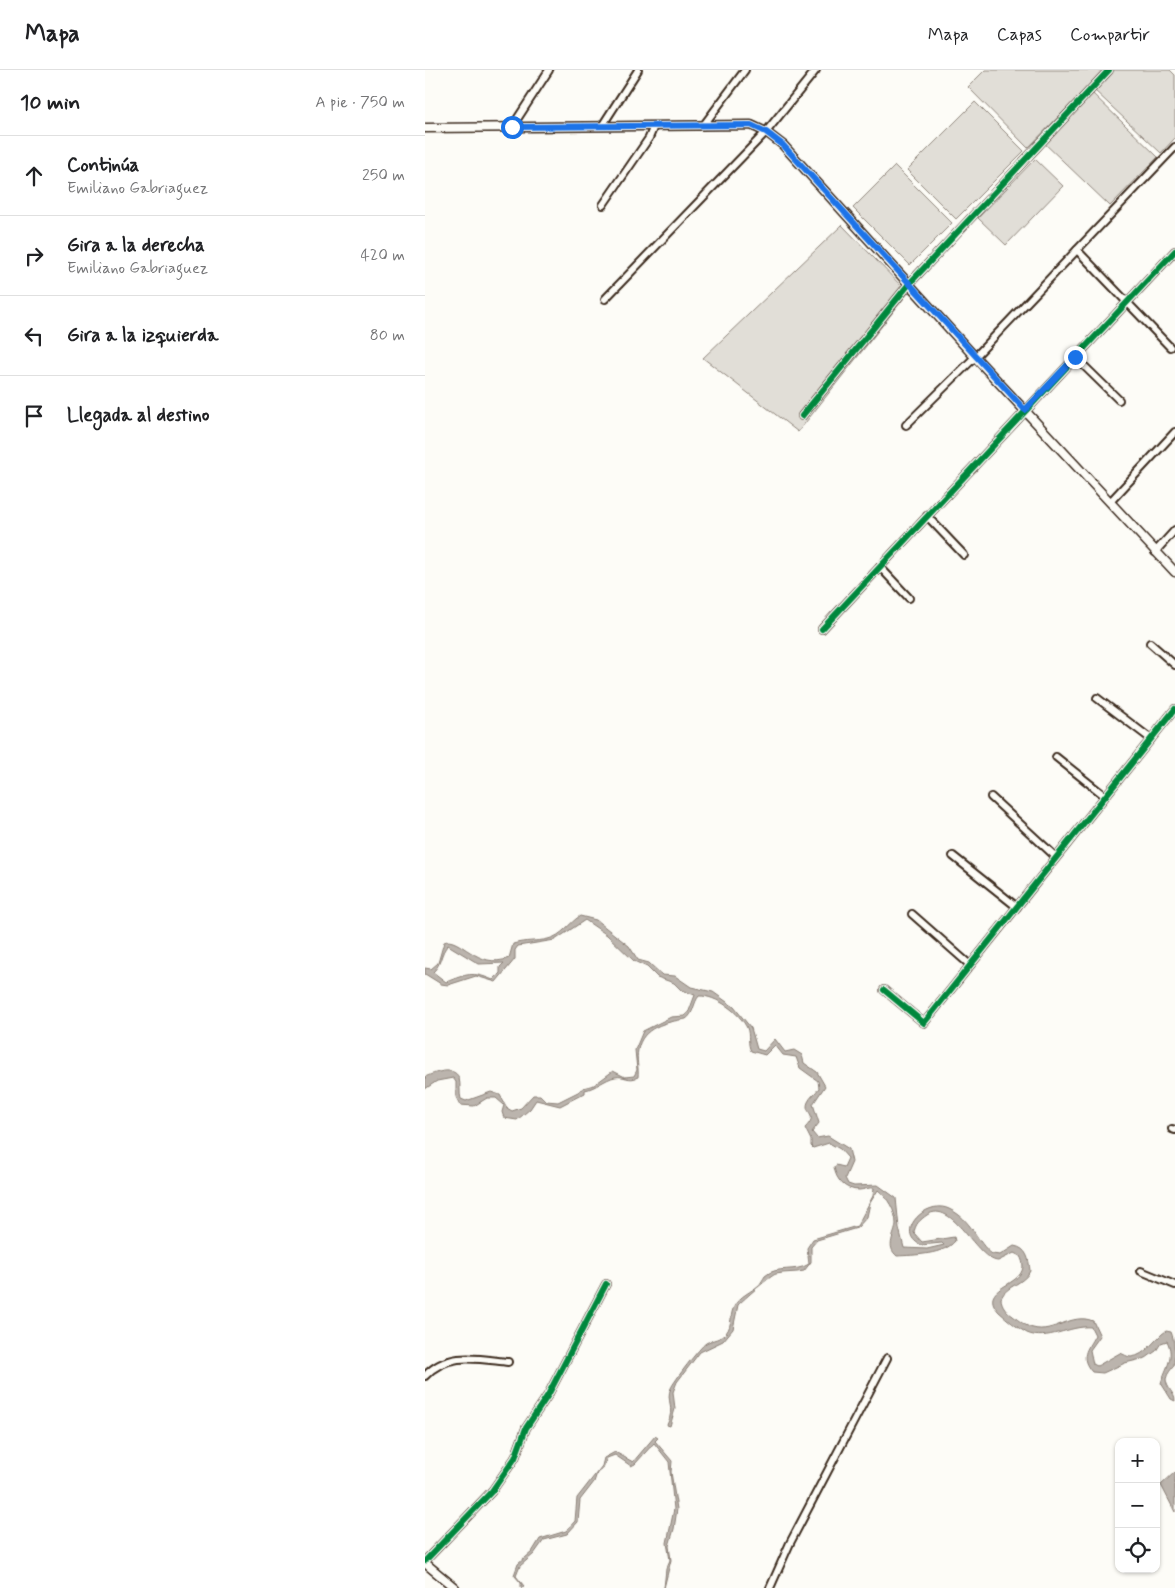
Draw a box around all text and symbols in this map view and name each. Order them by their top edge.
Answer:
text: Mapa [25,19,80,50]
text: Mapa [928,23,969,47]
text: Capas [997,23,1042,47]
text: Compartir [1070,23,1150,47]
text: 10 min [20,89,80,117]
text: A pie · 750 m [315,92,405,113]
route start [501,116,524,139]
text: Continúa [67,153,139,178]
icon: ahead [20,162,48,190]
text: 250 m [362,165,405,186]
text: Emiliano Gabriaguez [67,178,208,199]
text: Gira a la derecha [67,233,205,258]
icon: right [20,242,48,270]
text: 420 m [361,245,405,266]
text: Emiliano Gabriaguez [67,258,208,279]
icon: left [20,322,48,350]
text: Gira a la izquierda [67,323,218,348]
text: 80 m [370,325,405,346]
route end [1064,346,1087,369]
icon: arrive [20,402,48,430]
text: Llegada al destino [67,403,209,428]
map controls [1115,1438,1160,1573]
button: + [1115,1438,1160,1483]
button: − [1115,1483,1160,1528]
button: locate [1115,1528,1160,1573]

